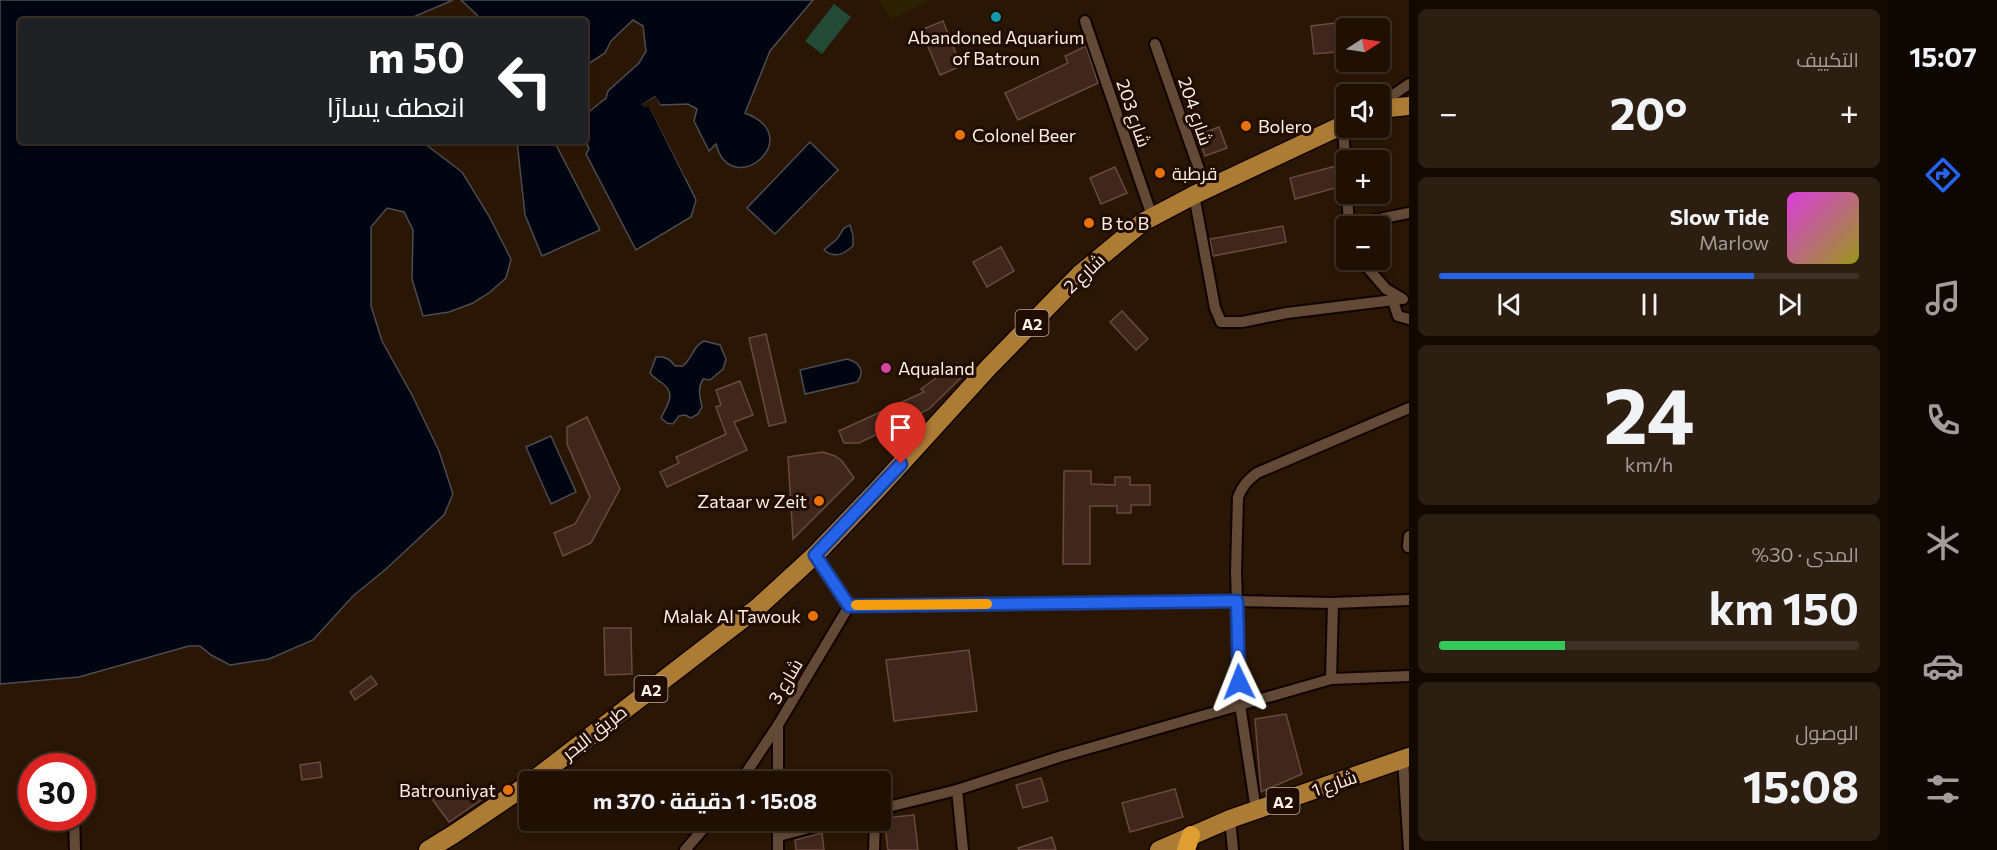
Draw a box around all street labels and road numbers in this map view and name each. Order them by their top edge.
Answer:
street label: شارع 204 [1172,74,1218,149]
street label: شارع 203 [1110,76,1156,150]
street label: شارع 2 [1059,248,1111,299]
road number: A2 [1016,310,1048,336]
street label: شارع 3 [763,655,809,709]
road number: A2 [634,676,668,702]
street label: طريق البحر [557,700,632,766]
street label: شارع 1 [1309,765,1360,803]
road number: A2 [1266,788,1300,814]

